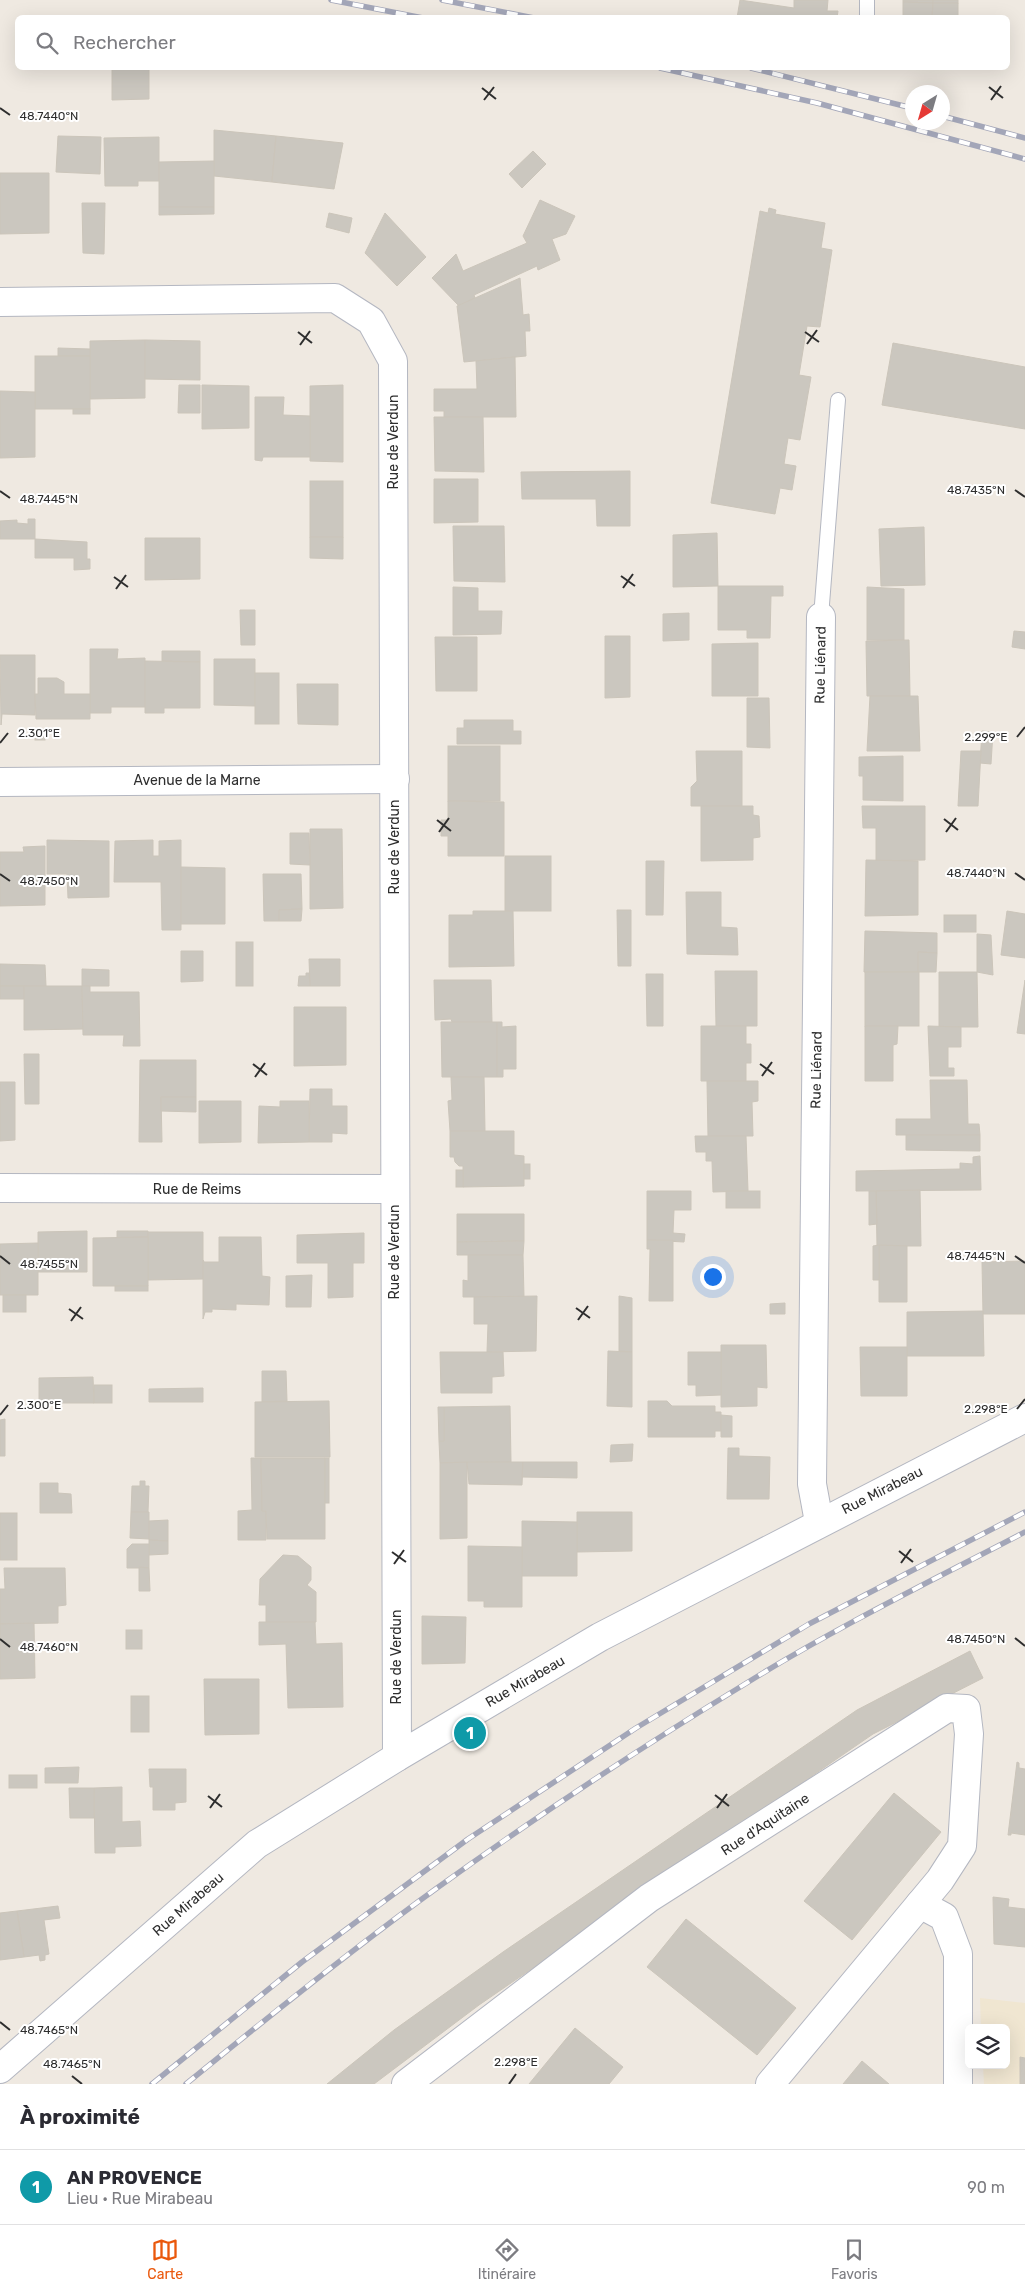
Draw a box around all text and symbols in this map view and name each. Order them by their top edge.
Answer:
search box [15,15,1010,70]
icon: search [33,29,61,57]
text: Rechercher [73,31,176,54]
north arrow [905,85,950,130]
text: 48.7440°N [20,109,78,123]
street label: Rue de Verdun [385,395,402,489]
text: 48.7435°N [947,483,1005,497]
text: 48.7445°N [20,492,78,506]
street label: Rue Liénard [811,626,830,704]
text: 2.301°E [18,726,60,740]
text: 2.299°E [964,730,1008,744]
street label: Avenue de la Marne [133,772,261,789]
street label: Rue de Verdun [386,800,403,894]
text: 48.7440°N [947,866,1005,880]
text: 48.7450°N [20,874,78,888]
street label: Rue Liénard [807,1031,826,1109]
street label: Rue de Reims [153,1181,241,1198]
street label: Rue de Verdun [386,1205,403,1299]
text: 48.7445°N [947,1249,1005,1263]
text: 48.7455°N [20,1257,78,1271]
your location [700,1264,726,1290]
text: 2.300°E [17,1398,61,1412]
text: 2.298°E [964,1402,1008,1416]
street label: Rue Mirabeau [839,1463,926,1518]
street label: Rue de Verdun [388,1610,405,1704]
text: 48.7450°N [947,1632,1005,1646]
text: 48.7460°N [20,1640,78,1654]
street label: Rue Mirabeau [483,1652,568,1711]
pin: 1 [454,1714,486,1752]
street label: Rue d'Aquitaine [718,1790,813,1859]
street label: Rue Mirabeau [149,1869,227,1940]
text: 48.7465°N [20,2023,78,2037]
map controls [965,2024,1010,2069]
button: layers [965,2024,1010,2069]
text: 2.298°E [494,2055,538,2069]
text: 48.7465°N [43,2057,101,2071]
text: À proximité [20,2104,140,2129]
text: AN PROVENCE [67,2166,202,2189]
text: 1 [32,2178,40,2197]
text: 90 m [967,2178,1005,2197]
text: Lieu · Rue Mirabeau [67,2189,213,2208]
tab: Carte [147,2236,183,2283]
tab: Itinéraire [478,2236,536,2283]
tab: Favoris [831,2236,878,2283]

